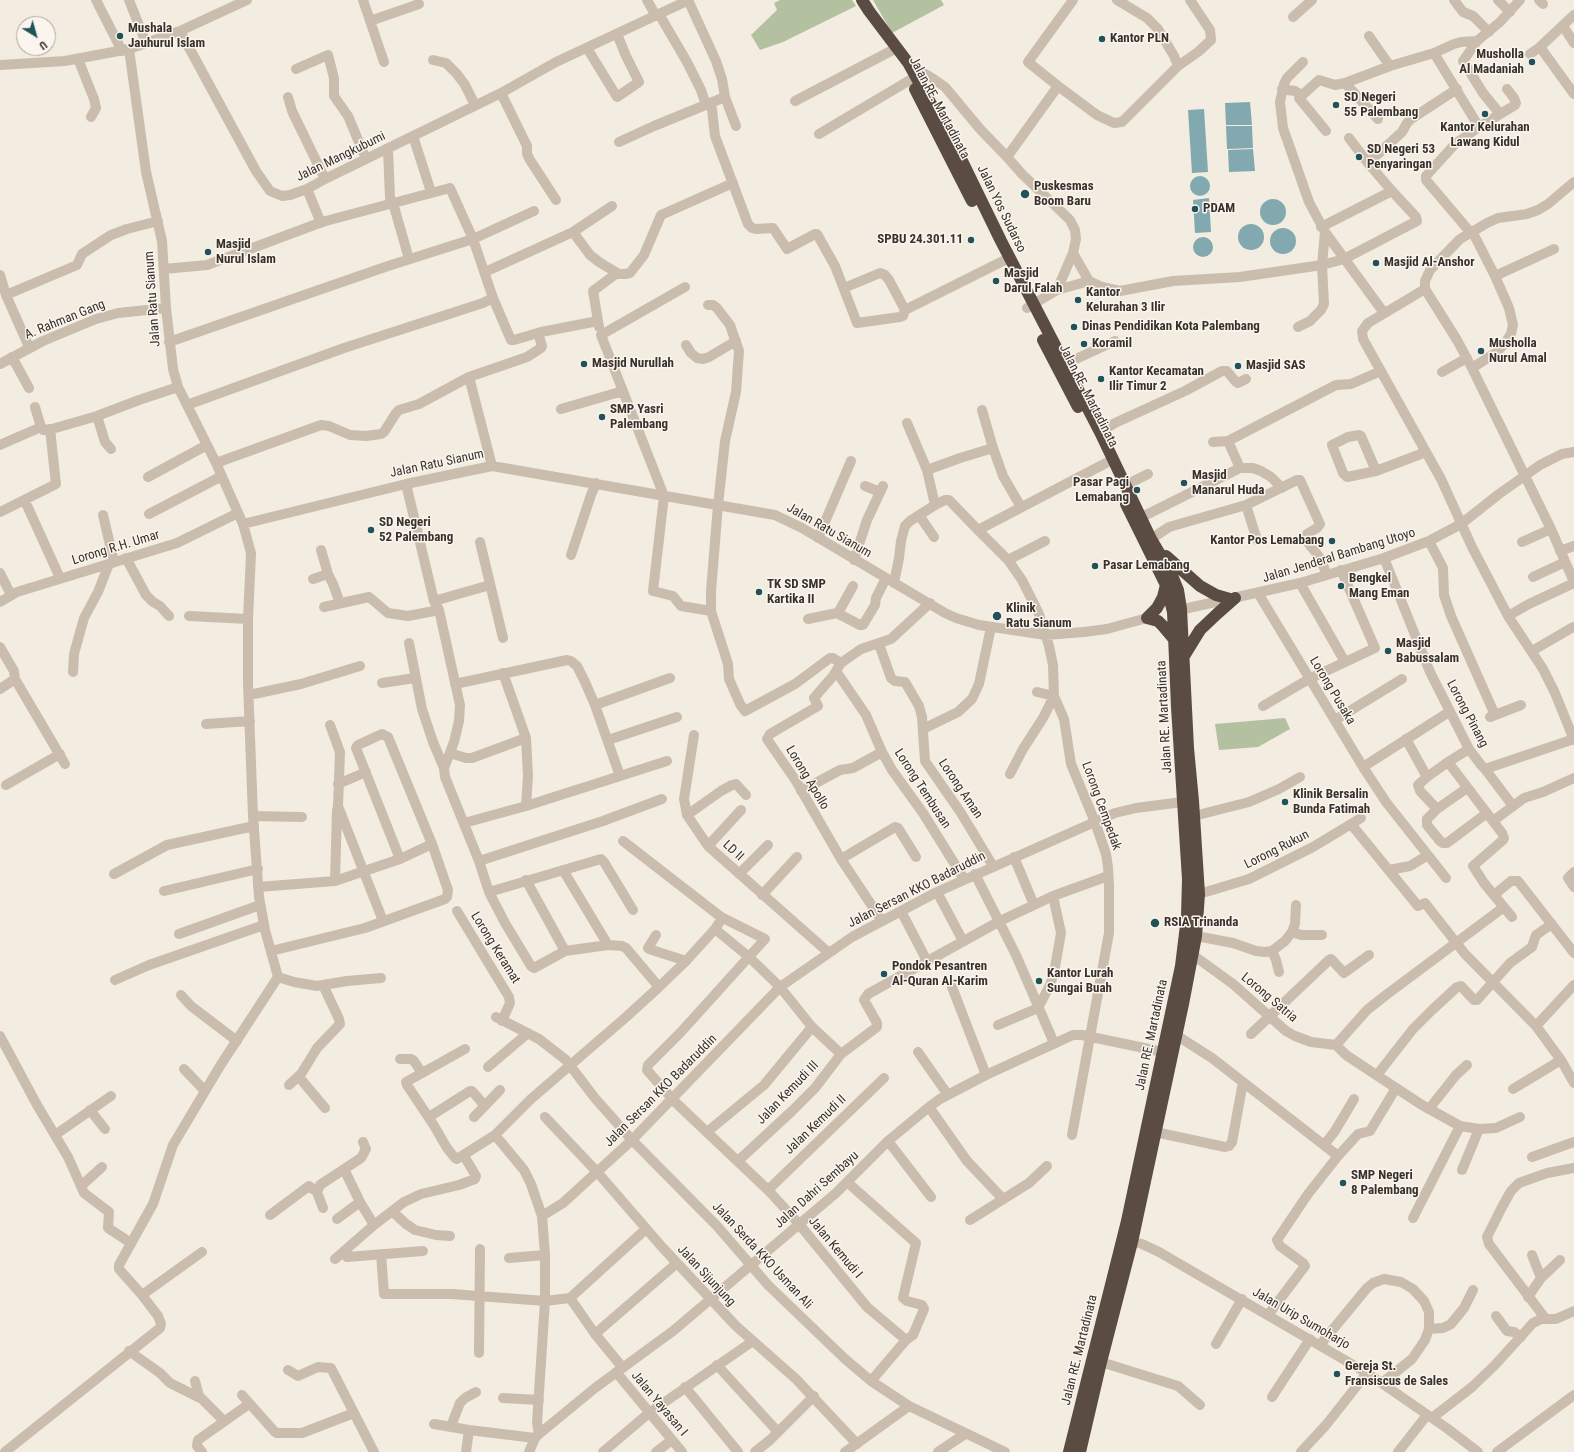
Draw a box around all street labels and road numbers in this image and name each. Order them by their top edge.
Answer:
street label: Jalan RE. Martadinata [906,54,972,162]
street label: Jalan Mangkubumi [294,129,388,185]
street label: Jalan Yos Sudarso [973,163,1029,255]
street label: Jalan Ratu Sianum [142,251,164,347]
street label: A. Rahman Gang [23,297,107,343]
street label: Jalan RE. Martadinata [1055,342,1121,450]
street label: Jalan Ratu Sianum [389,446,485,482]
street label: Jalan Ratu Sianum [784,500,874,562]
street label: Jalan Jenderal Bambang Utoyo [1261,525,1417,587]
street label: Lorong R.H. Umar [70,527,162,569]
street label: Lorong Pusaka [1306,654,1358,728]
street label: Jalan RE. Martadinata [1154,660,1176,774]
street label: Lorong Pinang [1443,678,1491,750]
street label: Lorong Apollo [782,743,832,813]
street label: Lorong Tembusan [890,746,954,832]
street label: Lorong Aman [934,756,986,822]
street label: Lorong Cempedak [1078,760,1124,852]
street label: Lorong Rukun [1242,827,1312,873]
street label: LD II [719,837,747,865]
street label: Jalan Sersan KKO Badaruddin [846,848,988,932]
street label: Lorong Keramat [467,909,523,987]
street label: Lorong Satria [1238,970,1300,1026]
street label: Jalan RE. Martadinata [1133,978,1171,1092]
street label: Jalan Sersan KKO Badaruddin [602,1032,720,1150]
street label: Jalan Kemudi III [754,1058,822,1128]
street label: Jalan Kemudi II [782,1092,850,1158]
street label: Jalan Dahri Sembayu [772,1148,862,1232]
street label: Jalan Serda KKO Usman Ali [709,1199,815,1313]
street label: Jalan Kemudi I [805,1214,865,1282]
street label: Jalan Sijunjung [674,1242,738,1310]
street label: Jalan Urip Sumoharjo [1250,1285,1352,1353]
street label: Jalan RE. Martadinata [1059,1293,1101,1407]
street label: Jalan Yayasan I [627,1368,691,1440]

